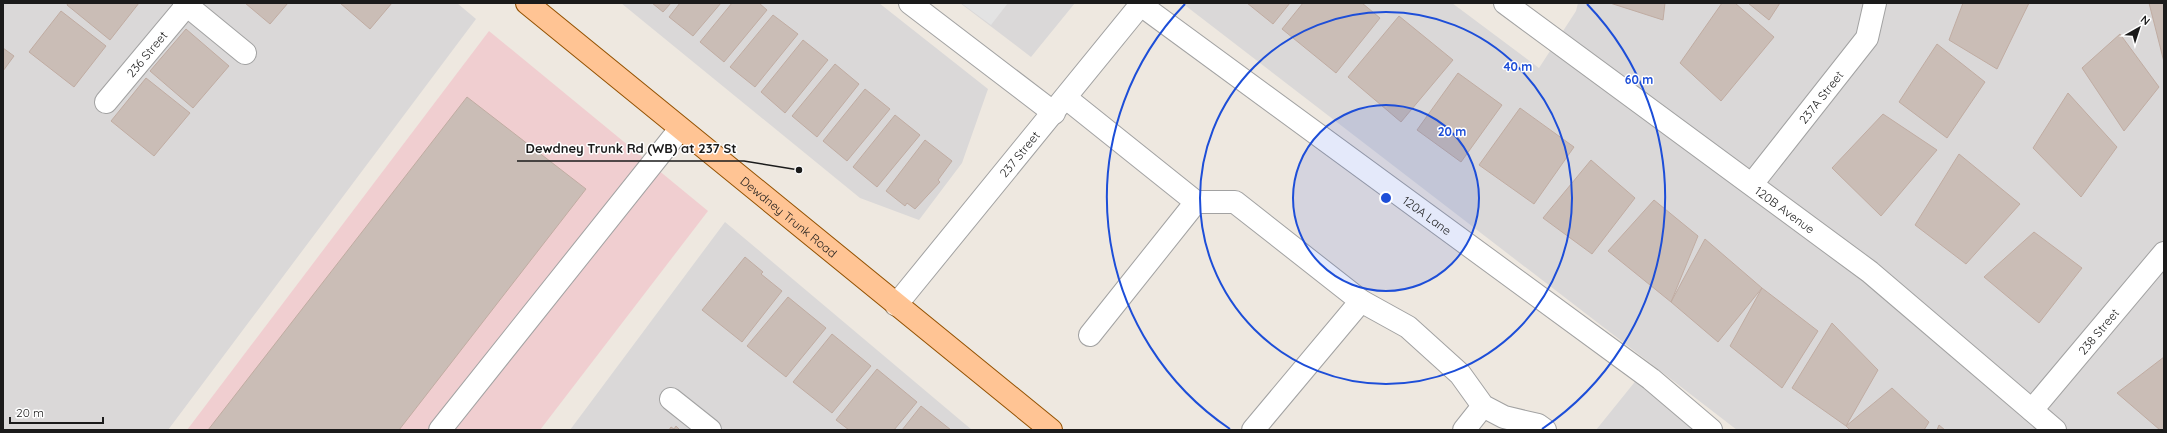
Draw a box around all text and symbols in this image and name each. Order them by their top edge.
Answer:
north arrow [2119,8,2159,48]
text: N [2138,12,2153,28]
street label: 236 Street [123,28,170,80]
text: 40 m [1504,59,1532,74]
street label: 237A Street [1795,67,1846,126]
text: 60 m [1625,72,1653,87]
text: 20 m [1438,124,1466,139]
street label: 237 Street [996,128,1042,180]
callout: Dewdney Trunk Rd (WB) at 237 St [517,136,744,161]
text: Dewdney Trunk Rd (WB) at 237 St [526,140,736,156]
street label: Dewdney Trunk Road [738,173,840,260]
street label: 120B Avenue [1752,183,1818,237]
centre of rings [1379,191,1393,205]
street label: 120A Lane [1400,192,1455,238]
street label: 238 Street [2075,305,2122,357]
scale bar [10,399,103,425]
text: 20 m [16,405,44,420]

